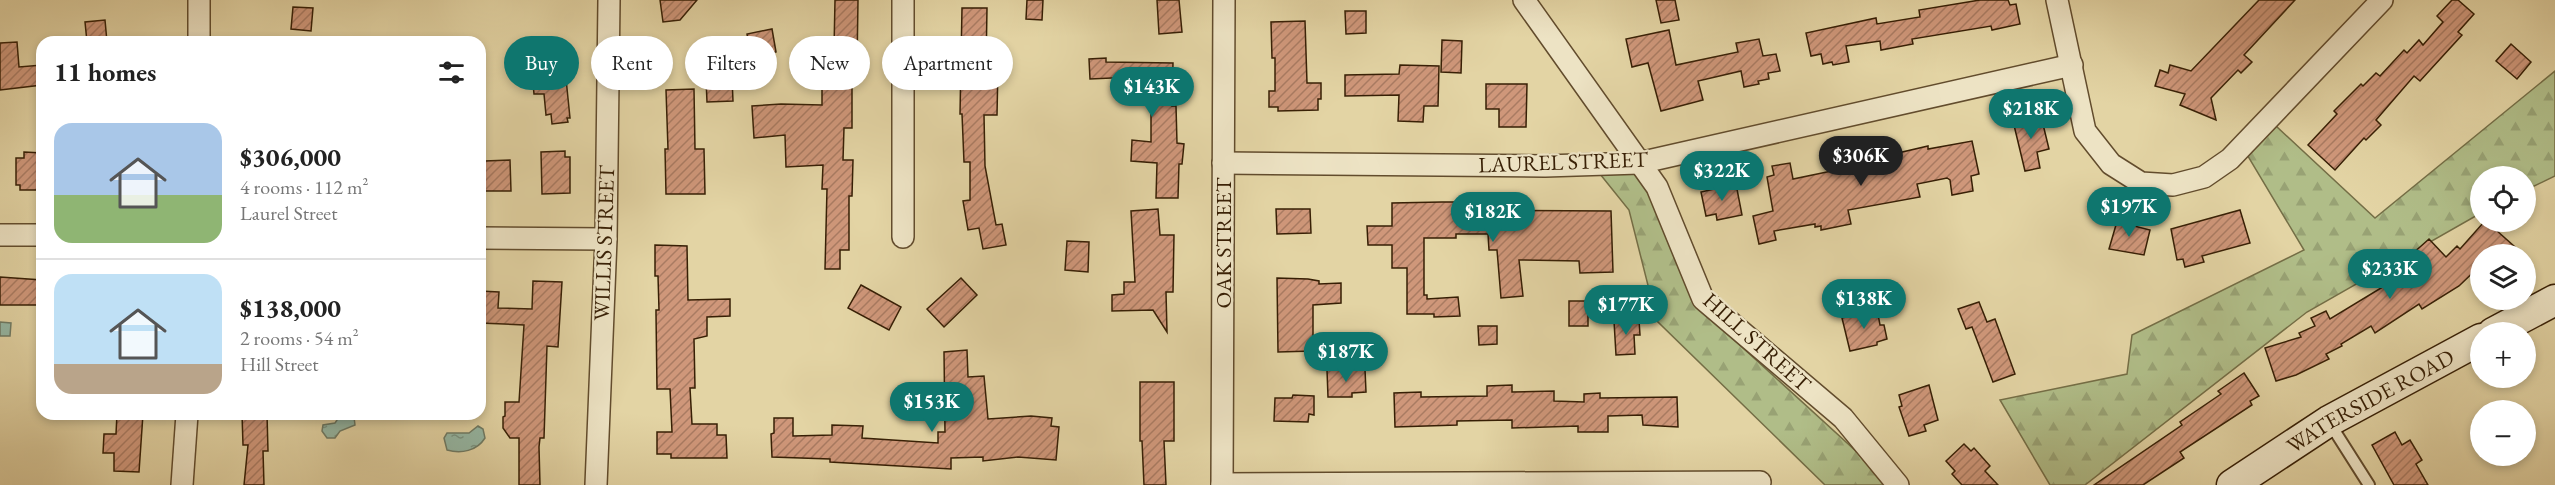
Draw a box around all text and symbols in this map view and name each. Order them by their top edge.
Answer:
chip: Buy [504,36,579,90]
chip: Rent [591,36,673,90]
chip: Filters [685,36,777,90]
chip: New [789,36,870,90]
chip: Apartment [882,36,1013,90]
text: 11 homes [54,55,156,89]
icon: filters [435,56,468,89]
pin: $143K [1110,67,1194,118]
text: $143K [1124,73,1180,99]
pin: $218K [1989,89,2073,140]
text: $218K [2003,95,2059,121]
pin: $306K [1819,136,1903,187]
text: $306,000 [240,140,341,174]
text: $306K [1833,142,1889,168]
street label: LAUREL STREET [1478,145,1649,179]
icon: home [102,147,174,219]
pin: $322K [1680,151,1764,202]
text: $322K [1694,157,1750,183]
street label: WILLIS STREET [587,164,621,321]
map controls [2470,166,2536,466]
button: locate [2470,166,2536,232]
text: 4 rooms · 112 m² [240,174,368,200]
street label: OAK STREET [1209,177,1238,308]
pin: $197K [2087,187,2171,238]
pin: $182K [1451,192,1535,243]
text: $197K [2101,193,2157,219]
text: $182K [1465,198,1521,224]
text: Laurel Street [240,200,337,226]
button: layers [2470,244,2536,310]
pin: $233K [2348,249,2432,300]
text: $233K [2362,255,2418,281]
pin: $138K [1822,279,1906,330]
pin: $177K [1584,285,1668,336]
text: $138K [1836,285,1892,311]
street label: HILL STREET [1697,286,1817,398]
text: $138,000 [240,291,341,325]
text: $177K [1598,291,1654,317]
icon: home [102,298,174,370]
button: + [2470,322,2536,388]
text: 2 rooms · 54 m² [240,325,359,351]
pin: $187K [1304,332,1388,383]
text: $187K [1318,338,1374,364]
street label: WATERSIDE ROAD [2281,342,2459,460]
text: Hill Street [240,351,319,377]
pin: $153K [890,382,974,433]
text: $153K [904,388,960,414]
button: − [2470,400,2536,466]

